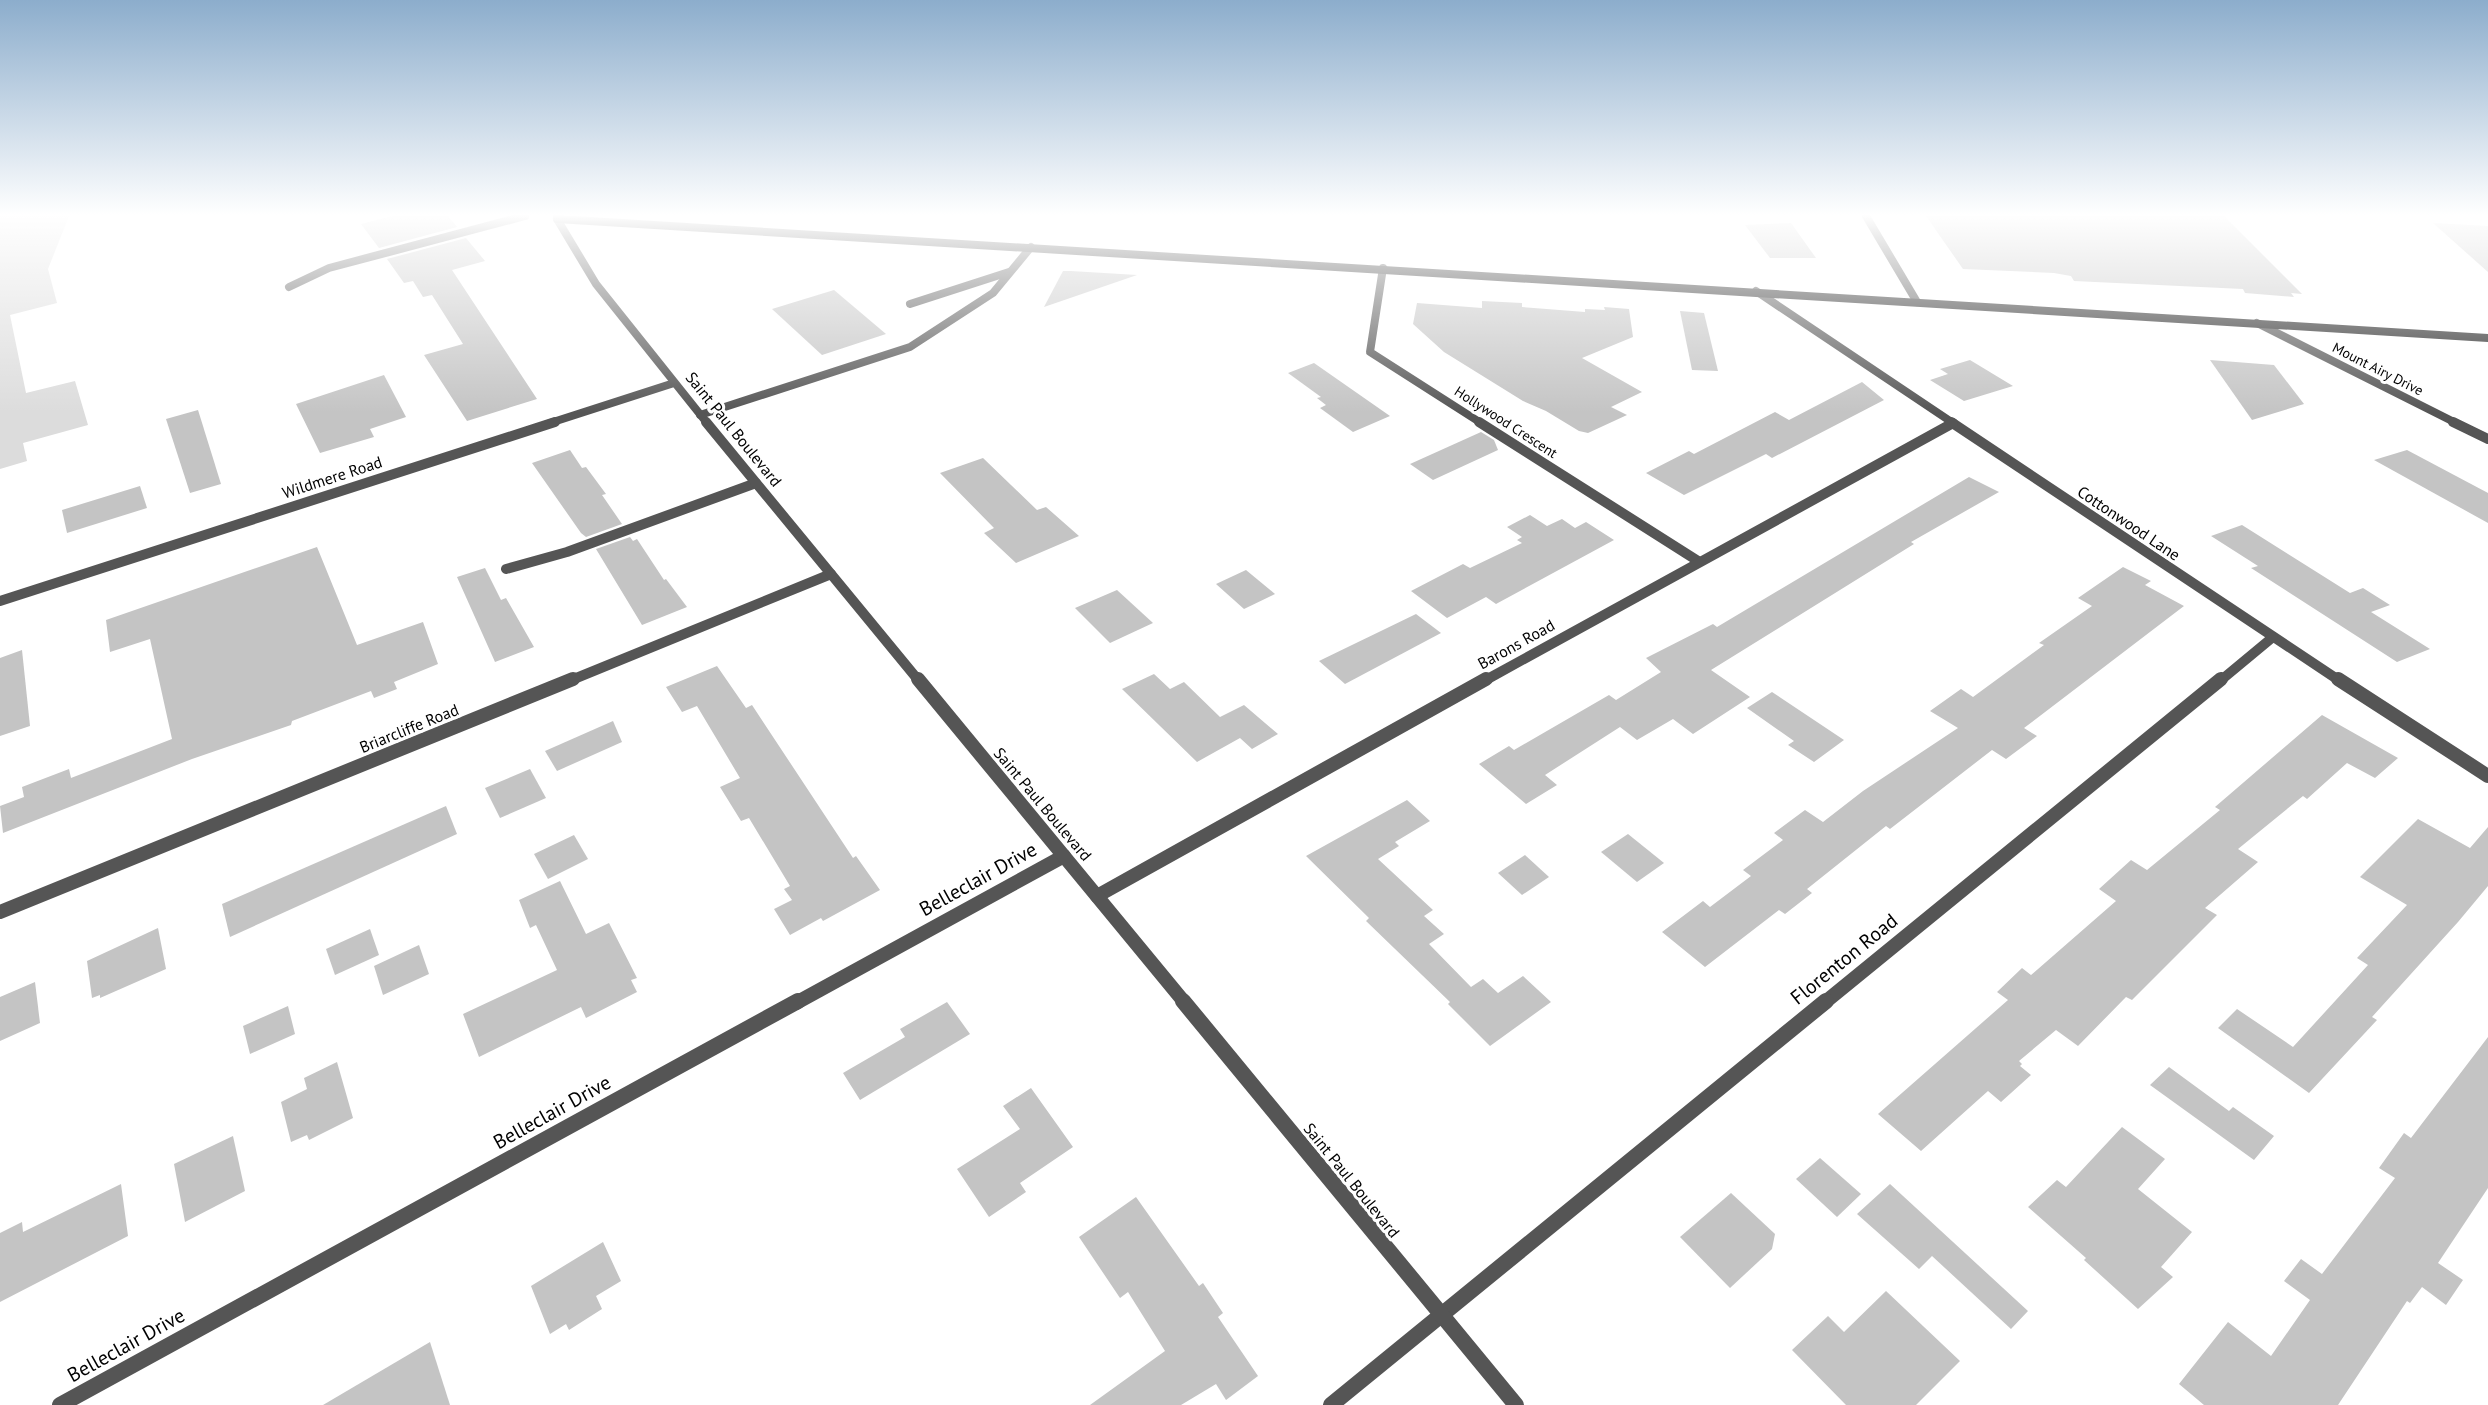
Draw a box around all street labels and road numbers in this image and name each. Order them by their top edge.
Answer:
street label: Mount Airy Drive [2330,338,2426,400]
street label: Saint Paul Boulevard [682,368,786,490]
street label: Hollywood Crescent [1451,382,1561,462]
street label: Wildmere Road [280,451,384,503]
street label: Cottonwood Lane [2074,481,2184,565]
street label: Barons Road [1474,615,1558,673]
street label: Briarcliffe Road [357,699,461,757]
street label: Saint Paul Boulevard [990,743,1096,865]
street label: Belleclair Drive [915,836,1041,922]
street label: Florenton Road [1785,908,1903,1010]
street label: Belleclair Drive [489,1069,615,1155]
street label: Saint Paul Boulevard [1300,1119,1404,1241]
street label: Belleclair Drive [63,1302,189,1388]

